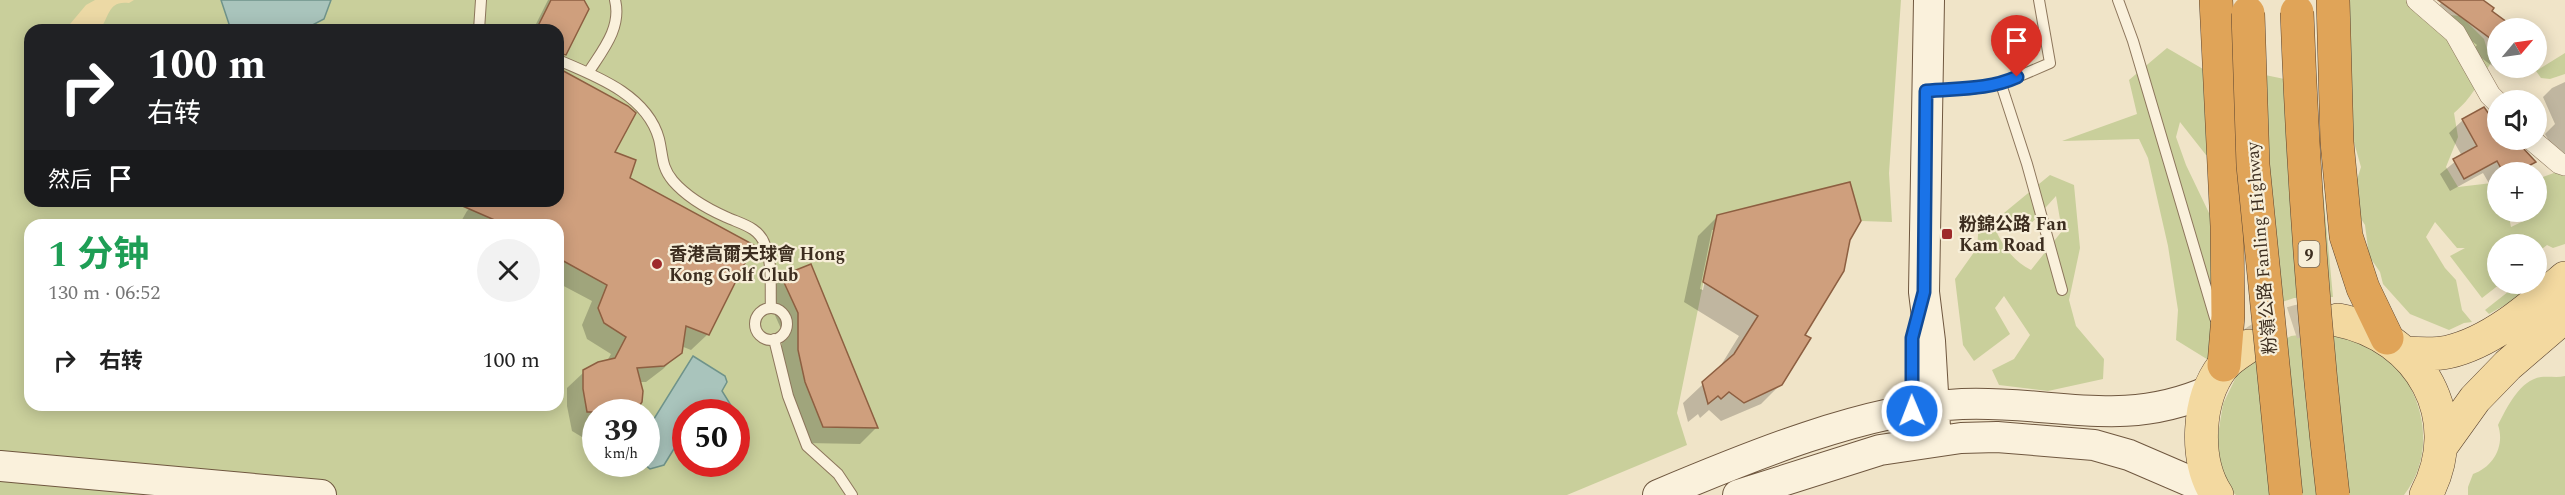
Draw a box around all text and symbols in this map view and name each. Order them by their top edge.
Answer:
pin [1991,15,2042,77]
north arrow [2487,18,2547,78]
map controls [2487,18,2547,294]
icon: arrive [2000,24,2033,57]
text: 100 m [147,34,266,97]
icon: right [48,48,126,126]
button: sound [2487,90,2547,150]
text: 右转 [147,93,201,135]
street label: 粉嶺公路 Fanling Highway [2239,139,2284,355]
icon: arrive [104,162,137,195]
button: + [2487,162,2547,222]
text: 然后 [48,164,92,197]
place label: 粉錦公路 Fan Kam Road [1959,211,2067,259]
marker: 粉錦公路 Fan Kam Road [1940,227,1954,241]
text: 1 分钟 [48,228,149,283]
button: − [2487,234,2547,294]
button: close [477,239,540,302]
place label: 香港高爾夫球會 Hong Kong Golf Club [669,241,845,289]
road number: 9 [2298,241,2320,267]
marker: 香港高爾夫球會 Hong Kong Golf Club [650,257,664,271]
text: 130 m · 06:52 [48,278,160,308]
icon: right [48,344,81,377]
text: 100 m [483,344,540,377]
text: 右转 [99,345,143,378]
position arrow [1880,379,1944,443]
speed limit sign: 50 [672,399,750,477]
text: 39 [604,408,638,454]
text: km/h [604,442,638,465]

